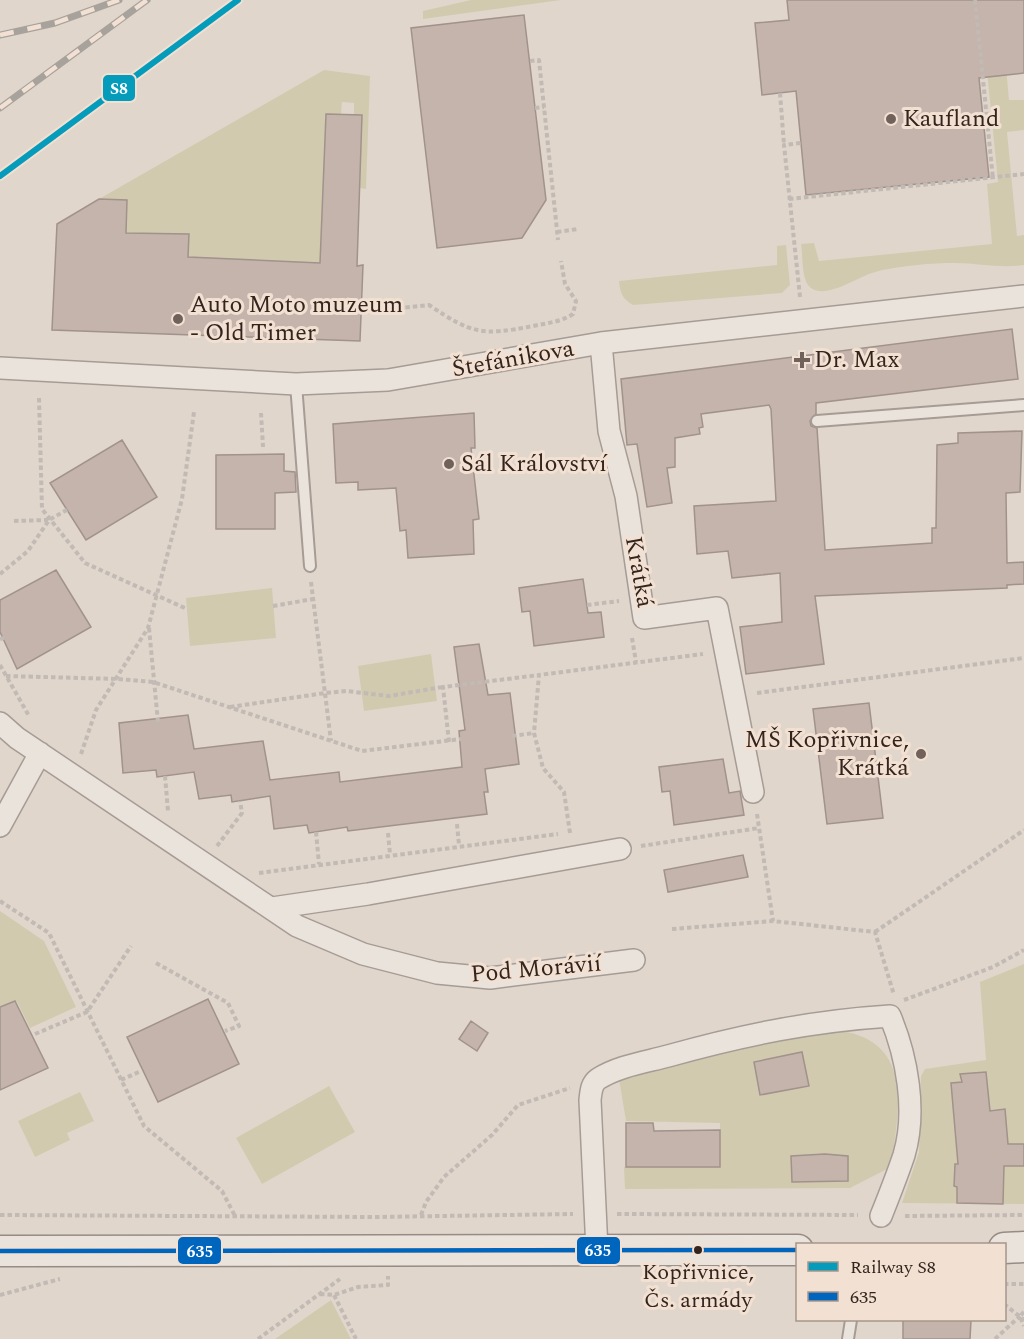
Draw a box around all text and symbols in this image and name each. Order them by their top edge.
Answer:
line badge: S8 [102,74,136,102]
text: S8 [110,77,128,101]
place label: Kaufland [903,101,999,137]
marker: Kaufland [884,112,898,126]
place label: Auto Moto muzeum - Old Timer [190,287,403,351]
marker: Auto Moto muzeum - Old Timer [171,312,185,326]
street label: Štefánikova [449,331,577,387]
place label: Dr. Max [814,342,900,378]
marker: Dr. Max [795,353,809,367]
place label: Sál Království [461,446,608,482]
marker: Sál Království [442,457,456,471]
street label: Krátká [615,533,663,611]
place label: MŠ Kopřivnice, Krátká [745,722,909,786]
marker: MŠ Kopřivnice, Krátká [914,747,928,761]
street label: Pod Morávií [469,945,604,993]
line badge: 635 [177,1236,222,1265]
line badge: 635 [576,1236,621,1265]
text: 635 [585,1239,611,1263]
text: 635 [187,1240,213,1264]
legend [796,1243,1006,1321]
marker: Kopřivnice, Čs. armády [692,1244,704,1256]
text: Railway S8 [850,1254,936,1281]
place label: Kopřivnice, Čs. armády [642,1256,754,1317]
text: 635 [850,1284,877,1311]

